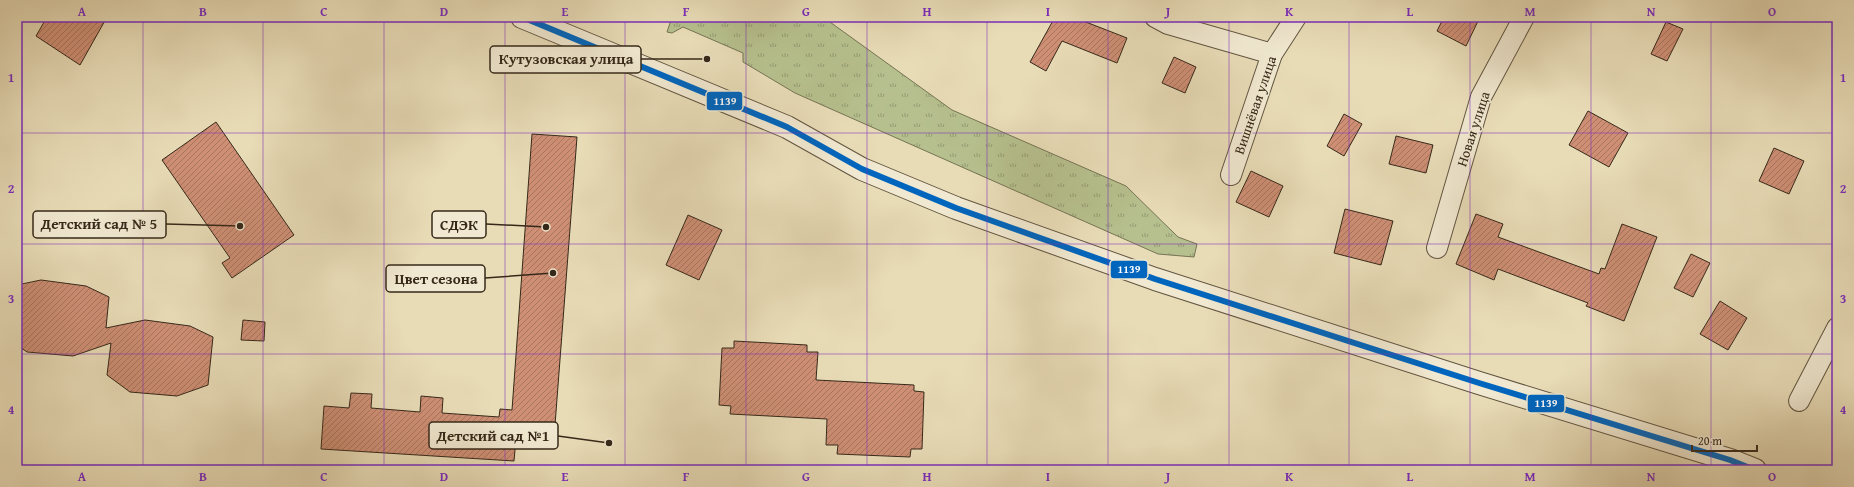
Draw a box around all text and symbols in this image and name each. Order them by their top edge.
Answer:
text: A [78,2,87,21]
text: B [199,2,207,21]
text: C [320,2,328,21]
text: D [440,2,448,21]
text: E [562,2,569,21]
text: F [683,2,690,21]
text: G [802,2,810,21]
text: H [922,2,932,21]
text: I [1046,2,1050,21]
text: J [1164,2,1171,21]
text: K [1285,2,1294,21]
text: L [1407,2,1414,21]
text: M [1524,2,1536,21]
text: N [1647,2,1656,21]
text: O [1768,2,1776,21]
callout: Кутузовская улица [490,46,641,73]
text: Кутузовская улица [499,48,634,69]
street label: Вишнёвая улица [1229,53,1281,157]
text: 1 [8,68,14,87]
text: 1 [1840,68,1846,87]
street label: Новая улица [1451,89,1495,169]
line badge: 1139 [706,91,743,111]
text: 1139 [714,93,737,109]
text: 2 [8,179,15,198]
text: 2 [1840,179,1847,198]
callout: Детский сад № 5 [33,211,166,238]
callout: СДЭК [432,211,486,238]
text: Детский сад № 5 [40,213,157,234]
text: СДЭК [440,214,478,235]
line badge: 1139 [1110,260,1148,279]
text: 1139 [1118,261,1141,277]
callout: Цвет сезона [386,265,485,292]
text: Цвет сезона [394,268,478,289]
text: 3 [8,289,14,308]
text: 3 [1840,289,1846,308]
line badge: 1139 [1527,394,1565,413]
text: 1139 [1535,395,1558,411]
text: 4 [8,400,15,419]
text: 4 [1840,400,1847,419]
callout: Детский сад №1 [429,422,558,449]
text: Детский сад №1 [435,425,550,446]
scale bar [1692,427,1757,453]
text: 20 m [1698,432,1722,449]
text: A [78,467,87,486]
text: B [199,467,207,486]
text: C [320,467,328,486]
text: D [440,467,448,486]
text: E [562,467,569,486]
text: F [683,467,690,486]
text: G [802,467,810,486]
text: H [922,467,932,486]
text: I [1046,467,1050,486]
text: J [1164,467,1171,486]
text: K [1285,467,1294,486]
text: L [1407,467,1414,486]
text: M [1524,467,1536,486]
text: N [1647,467,1656,486]
text: O [1768,467,1776,486]

